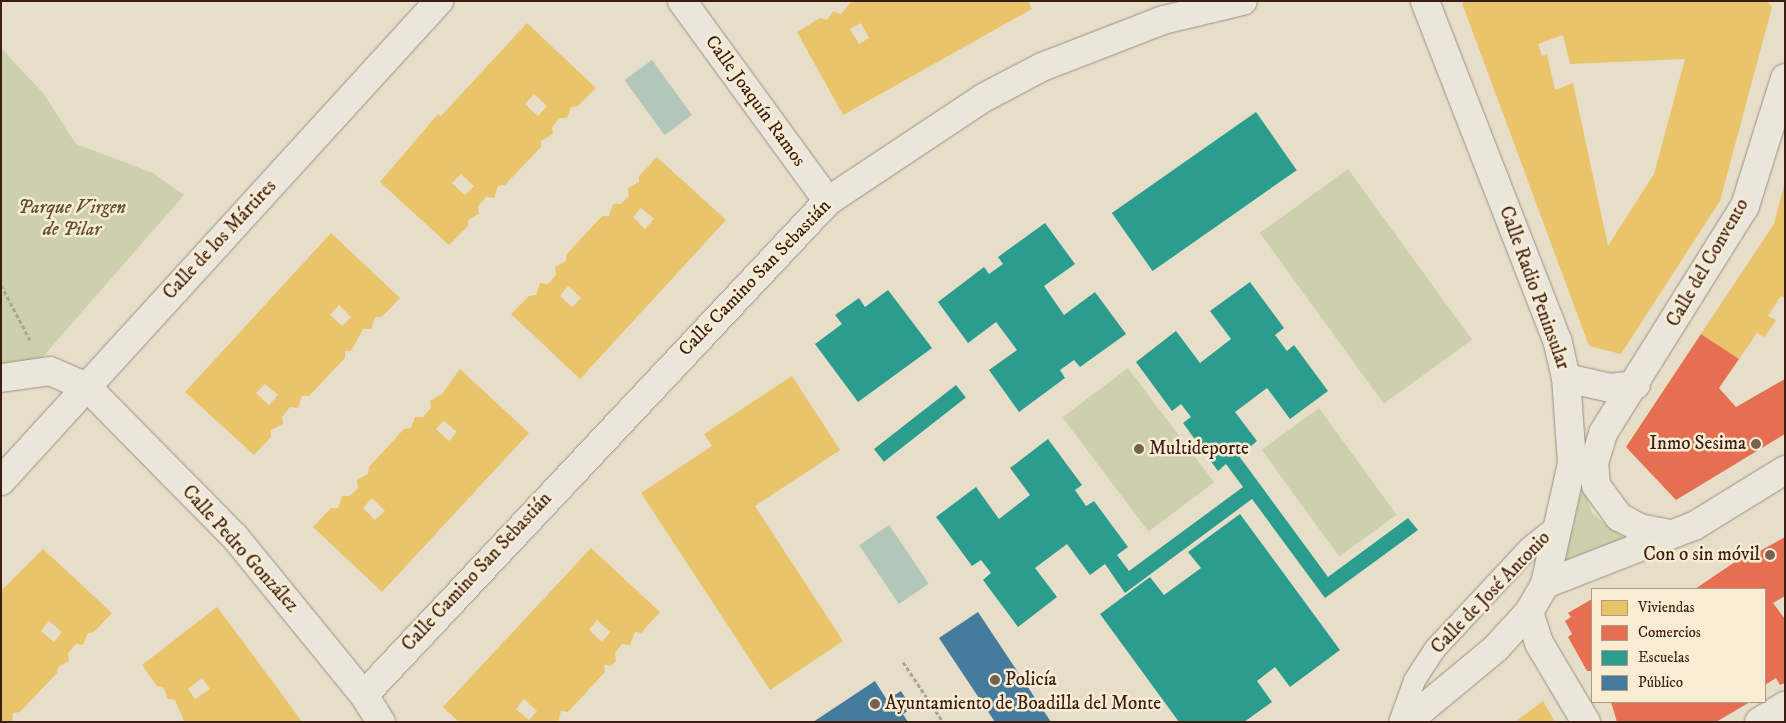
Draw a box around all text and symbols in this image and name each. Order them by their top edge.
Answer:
street label: Calle Joaquín Ramos [700,31,810,171]
street label: Calle de los Mártires [159,175,281,305]
street label: Calle Camino San Sebastián [674,195,836,361]
street label: Calle del Convento [1662,195,1754,331]
park label: Parque Virgen de Pilar [18,197,126,241]
street label: Calle Radio Peninsular [1494,203,1574,373]
place label: Inmo Sesima [1649,433,1746,455]
place label: Multideporte [1149,438,1249,460]
marker: Inmo Sesima [1750,438,1762,450]
marker: Multideporte [1133,443,1145,455]
street label: Calle Pedro González [177,481,303,617]
street label: Calle Camino San Sebastián [397,488,557,656]
street label: Calle de José Antonio [1427,527,1555,659]
place label: Con o sin móvil [1643,544,1760,566]
marker: Con o sin móvil [1764,549,1776,561]
legend [1591,588,1766,703]
text: Viviendas [1638,598,1695,617]
text: Comercios [1638,623,1701,642]
text: Escuelas [1638,648,1689,667]
place label: Policía [1005,669,1057,691]
text: Público [1638,673,1683,692]
marker: Policía [989,674,1001,686]
place label: Ayuntamiento de Boadilla del Monte [885,693,1161,715]
marker: Ayuntamiento de Boadilla del Monte [869,698,881,710]

